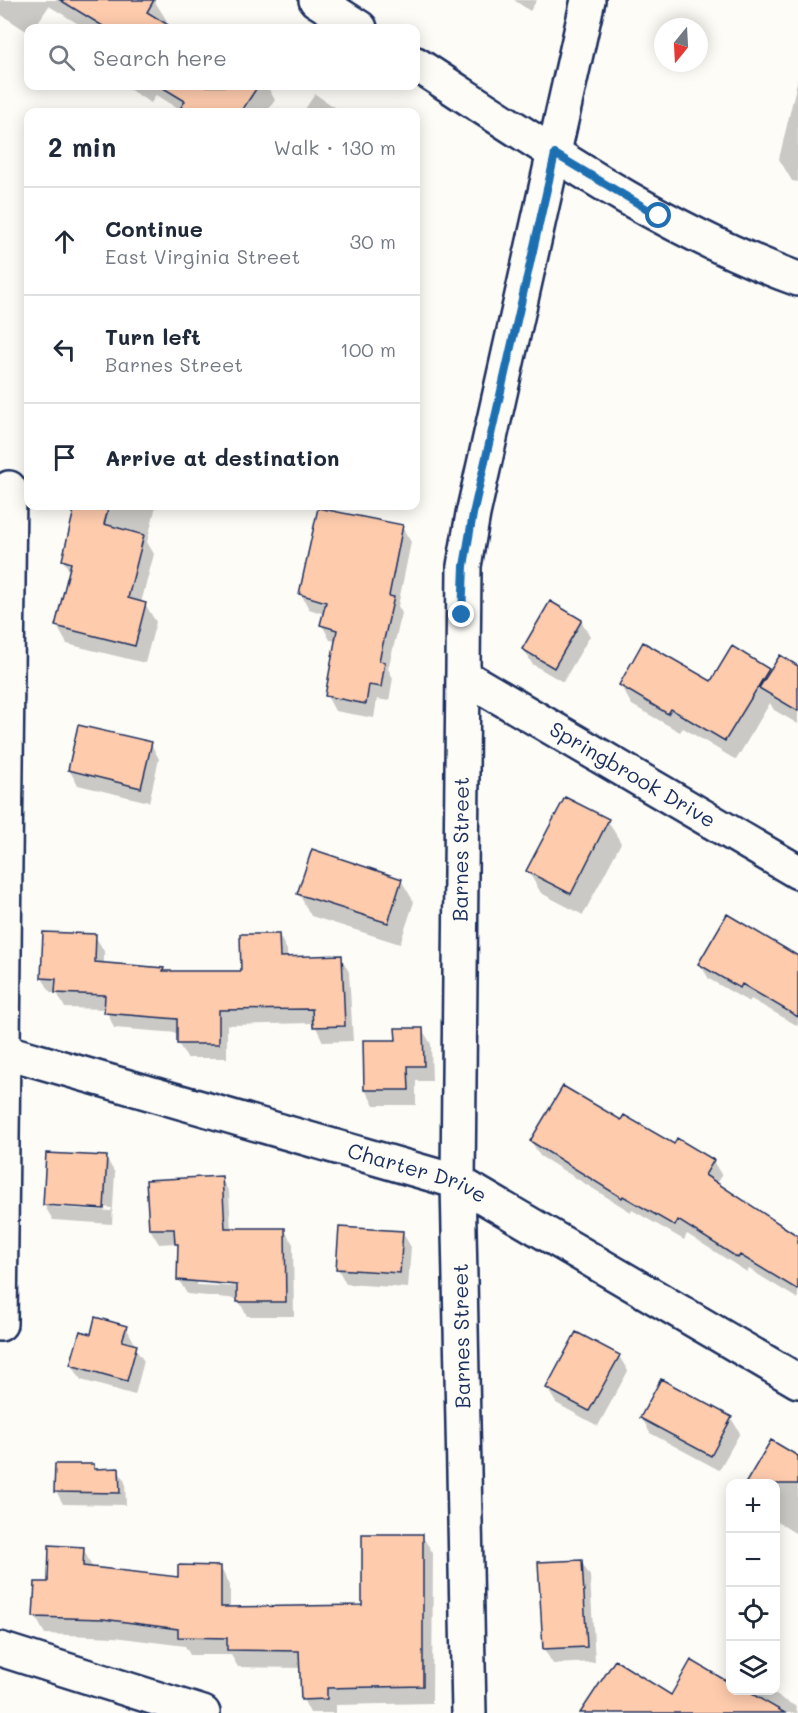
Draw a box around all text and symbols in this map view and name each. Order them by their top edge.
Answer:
north arrow [654,18,708,72]
search box [24,24,420,90]
icon: search [45,41,78,74]
text: Search here [93,43,227,72]
text: 2 min [48,130,116,164]
text: Walk · 130 m [273,134,396,160]
route start [645,202,671,228]
text: Continue [105,214,203,243]
icon: ahead [48,225,81,258]
text: 30 m [350,228,396,254]
text: East Virginia Street [105,243,300,269]
text: Turn left [105,322,201,351]
icon: left [48,333,81,366]
text: 100 m [340,336,396,362]
text: Barnes Street [105,351,243,377]
icon: arrive [48,441,81,474]
text: Arrive at destination [105,443,340,472]
route end [448,601,474,627]
street label: Springbrook Drive [545,715,721,833]
street label: Barnes Street [446,776,474,922]
street label: Charter Drive [345,1136,492,1208]
street label: Barnes Street [446,1263,475,1409]
map controls [726,1479,780,1695]
button: + [726,1479,780,1533]
button: − [726,1533,780,1587]
button: locate [726,1587,780,1641]
button: layers [726,1641,780,1695]

